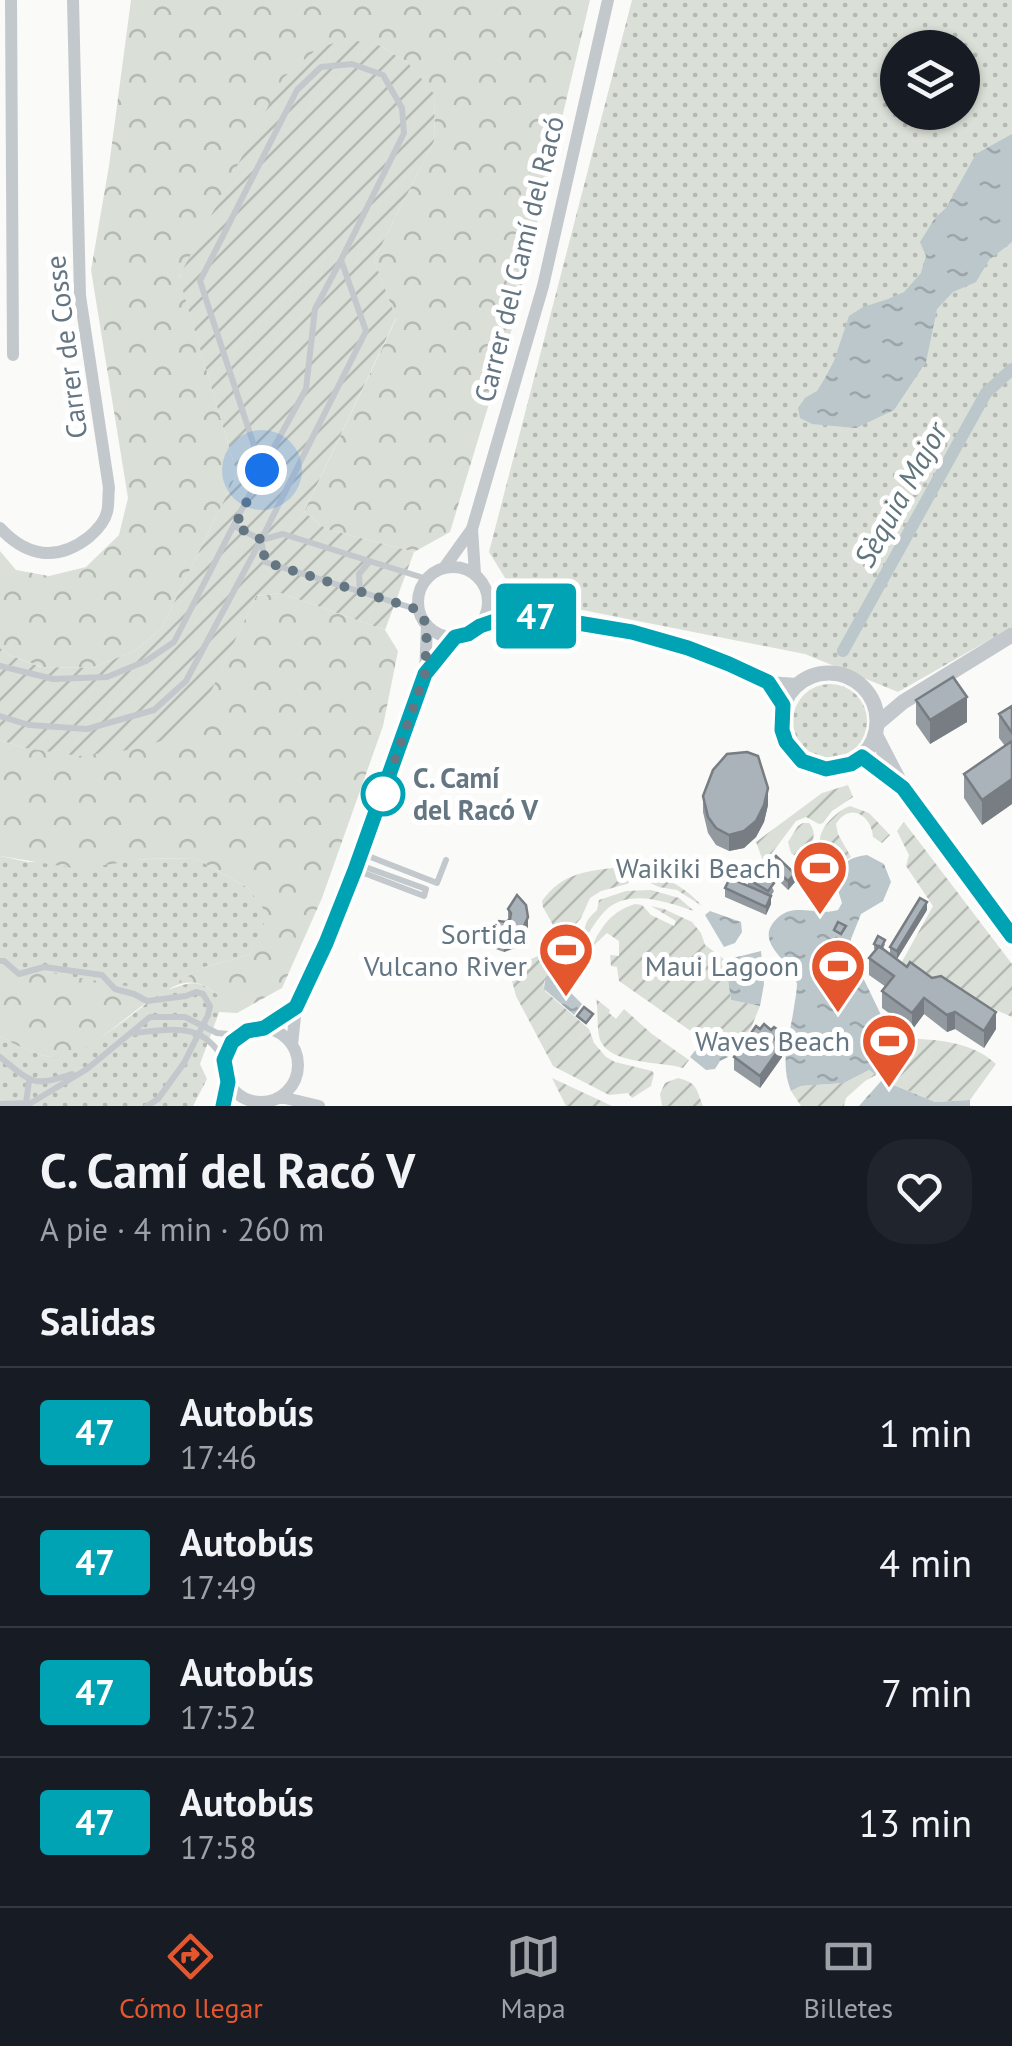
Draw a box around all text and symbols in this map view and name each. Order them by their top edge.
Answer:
map controls [880,30,980,130]
button: layers [880,30,980,130]
street label: Carrer del Camí del Racó [465,112,572,406]
street label: Carrer de Cosse [36,253,95,441]
water label: Sèquia Major [844,413,956,573]
your location [237,445,287,495]
line badge: 47 [491,584,581,648]
text: 47 [516,593,556,639]
place label: C. Camí del Racó V [413,759,539,828]
marker: C. Camí del Racó V [362,773,404,815]
sports icon: Waikiki Beach [790,838,850,917]
place label: Waikiki Beach [616,849,781,886]
place label: Sortida Vulcano River [363,915,527,984]
sports icon: Sortida Vulcano River [536,920,596,999]
sports icon: Maui Lagoon [808,936,868,1015]
place label: Maui Lagoon [645,947,799,984]
sports icon: Waves Beach [859,1011,919,1090]
place label: Waves Beach [695,1022,850,1059]
text: C. Camí del Racó V [40,1139,415,1201]
button: heart [867,1139,972,1244]
text: A pie · 4 min · 260 m [40,1208,324,1250]
text: Salidas [40,1296,156,1345]
text: Autobús [180,1387,314,1436]
text: 1 min [879,1408,972,1457]
text: 47 [75,1409,115,1455]
text: 17:46 [180,1436,257,1478]
text: Autobús [180,1517,314,1566]
text: 4 min [879,1538,972,1587]
text: 47 [75,1539,115,1585]
text: 17:49 [180,1566,257,1608]
text: Autobús [180,1647,314,1696]
text: 7 min [881,1668,972,1717]
text: 47 [75,1669,115,1715]
text: 17:52 [180,1696,257,1738]
text: Autobús [180,1777,314,1826]
text: 13 min [859,1798,972,1847]
text: 47 [75,1799,115,1845]
text: 17:58 [180,1826,257,1868]
tab: Cómo llegar [119,1929,263,2026]
tab: Mapa [501,1929,566,2026]
tab: Billetes [803,1929,893,2026]

